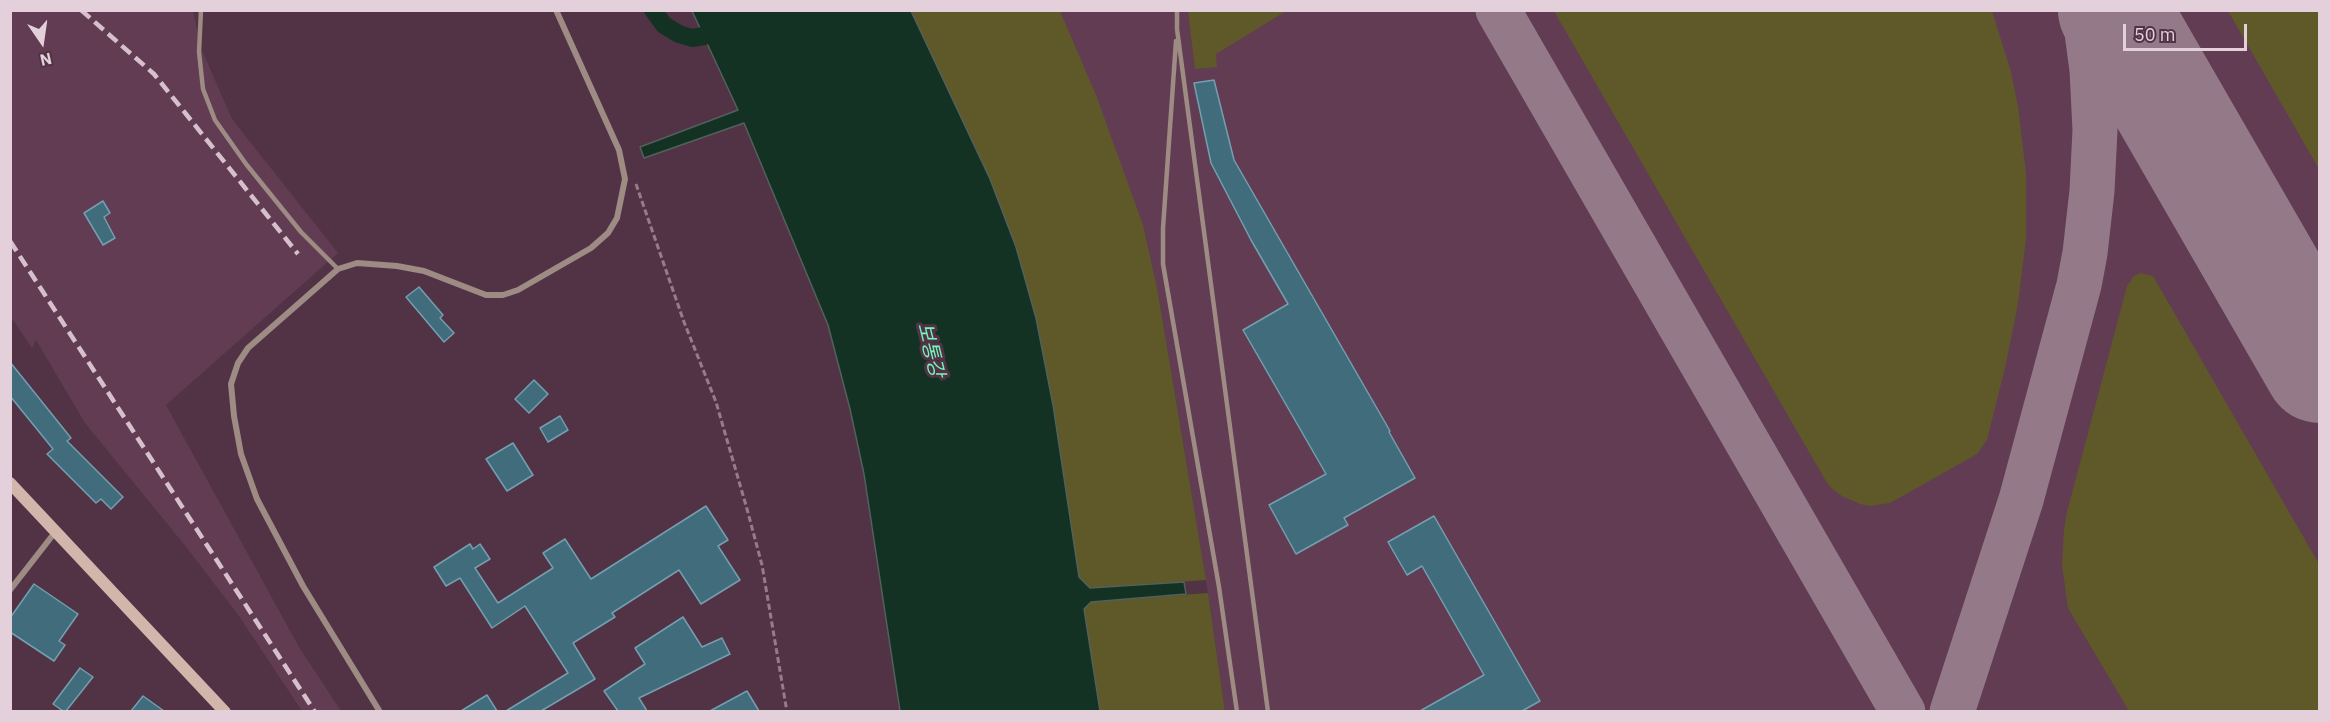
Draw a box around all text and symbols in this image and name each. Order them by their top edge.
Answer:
north arrow [12,12,72,72]
scale bar [2126,12,2250,50]
text: 50 m [2134,23,2176,46]
text: N [38,48,54,71]
water label: 보통강 [912,320,948,380]

